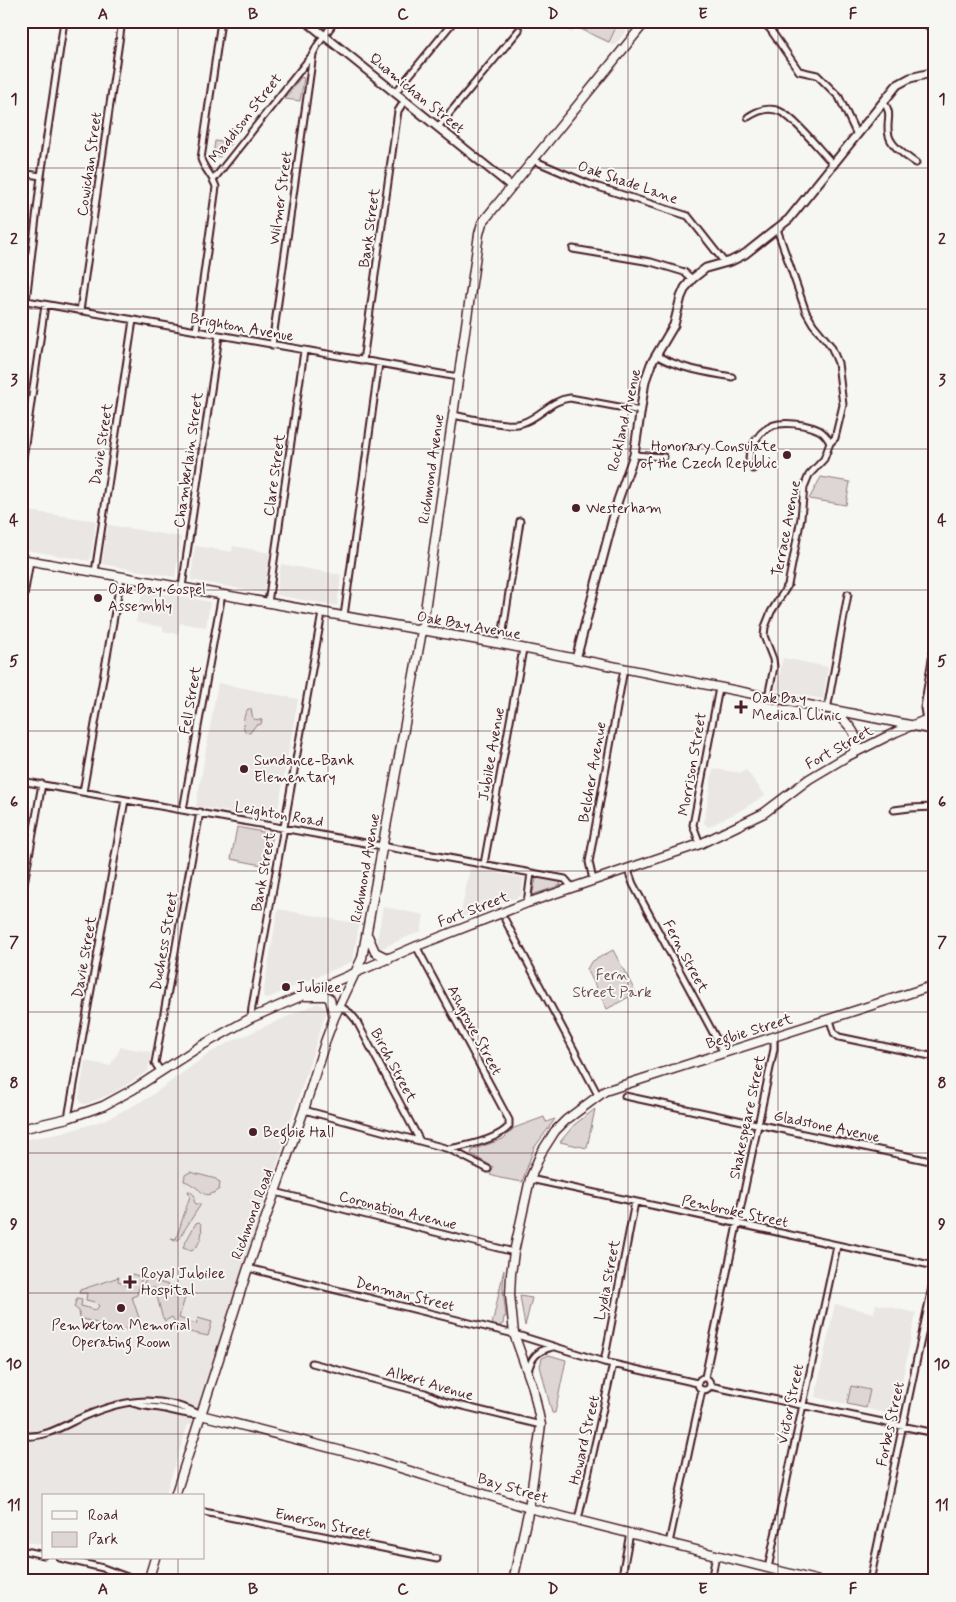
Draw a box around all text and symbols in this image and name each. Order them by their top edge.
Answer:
text: A [98,4,108,25]
text: B [248,4,258,25]
text: C [397,4,409,25]
text: D [547,4,559,25]
text: E [698,4,708,25]
text: F [849,4,858,25]
street label: Quamichan Street [364,49,469,139]
street label: Maddison Street [205,70,287,167]
text: 1 [10,89,18,110]
text: 1 [938,89,946,110]
street label: Cowichan Street [73,110,107,218]
street label: Wilmer Street [265,150,298,246]
street label: Oak Shade Lane [575,156,680,209]
street label: Bank Street [355,187,385,269]
text: 2 [10,229,18,250]
text: 2 [938,229,946,250]
street label: Brighton Avenue [188,309,295,348]
street label: Rockland Avenue [603,367,647,474]
text: 3 [10,370,18,391]
text: 3 [938,370,946,391]
street label: Chamberlain Street [170,391,208,529]
street label: Davie Street [86,401,118,487]
street label: Richmond Avenue [414,413,450,525]
street label: Clare Street [259,433,291,518]
place label: Honorary Consulate of the Czech Republic [641,437,777,474]
marker: Honorary Consulate of the Czech Republic [781,449,793,461]
street label: Terrace Avenue [768,478,806,578]
place label: Westerham [586,499,662,519]
marker: Westerham [570,502,582,514]
text: 4 [9,510,19,531]
text: 4 [937,510,947,531]
place label: Oak Bay Gospel Assembly [108,580,206,617]
marker: Oak Bay Gospel Assembly [92,592,104,604]
street label: Oak Bay Avenue [415,607,522,645]
text: 5 [9,651,19,672]
text: 5 [937,651,947,672]
street label: Fell Street [175,664,207,736]
place label: Oak Bay Medical Clinic [752,689,842,726]
marker: Oak Bay Medical Clinic [734,700,748,714]
street label: Jubilee Avenue [474,706,510,803]
street label: Morrison Street [674,711,712,818]
street label: Belcher Avenue [574,720,612,824]
street label: Fort Street [802,721,877,775]
place label: Sundance-Bank Elementary [254,751,354,788]
marker: Sundance-Bank Elementary [238,763,250,775]
text: 6 [10,792,18,813]
text: 6 [938,792,946,813]
street label: Leighton Road [233,797,325,833]
street label: Richmond Avenue [347,812,385,924]
street label: Bank Street [247,831,281,913]
street label: Fort Street [435,887,512,933]
street label: Duchess Street [146,890,184,992]
street label: Davie Street [68,914,102,1000]
street label: Fern Street [658,917,713,997]
text: 7 [9,932,19,953]
text: 7 [937,932,947,953]
park label: Fern Street Park [572,966,652,1003]
place label: Jubilee [296,978,341,998]
marker: Jubilee [280,981,292,993]
street label: Ashgrove Street [442,982,506,1079]
street label: Begbie Street [704,1009,795,1056]
street label: Birch Street [365,1025,421,1106]
street label: Shakespeare Street [725,1053,771,1181]
text: 8 [9,1073,19,1094]
text: 8 [937,1073,947,1094]
street label: Gladstone Avenue [772,1106,882,1148]
place label: Begbie Hall [263,1123,334,1144]
marker: Begbie Hall [247,1126,259,1138]
street label: Richmond Road [227,1166,279,1263]
street label: Coronation Avenue [337,1187,459,1235]
street label: Pembroke Street [680,1191,790,1233]
text: 9 [10,1214,18,1235]
text: 9 [938,1214,946,1235]
street label: Lydia Street [590,1238,626,1322]
place label: Royal Jubilee Hospital [141,1264,225,1301]
street label: Denman Street [353,1273,457,1317]
marker: Royal Jubilee Hospital [123,1275,137,1289]
marker: Pemberton Memorial Operating Room [115,1302,127,1314]
place label: Pemberton Memorial Operating Room [51,1316,191,1354]
text: 10 [6,1354,22,1375]
text: 10 [934,1354,950,1375]
street label: Albert Avenue [384,1362,476,1406]
street label: Victor Street [773,1362,809,1446]
street label: Forbes Street [872,1380,910,1468]
street label: Howard Street [565,1393,605,1487]
street label: Bay Street [475,1469,550,1509]
legend [42,1494,205,1560]
text: 11 [7,1495,21,1516]
text: 11 [935,1495,949,1516]
street label: Emerson Street [273,1504,373,1544]
text: Road [88,1506,118,1526]
text: Park [88,1530,118,1550]
text: A [98,1579,108,1600]
text: B [248,1579,258,1600]
text: C [397,1579,409,1600]
text: D [547,1579,559,1600]
text: E [698,1579,708,1600]
text: F [849,1579,858,1600]

